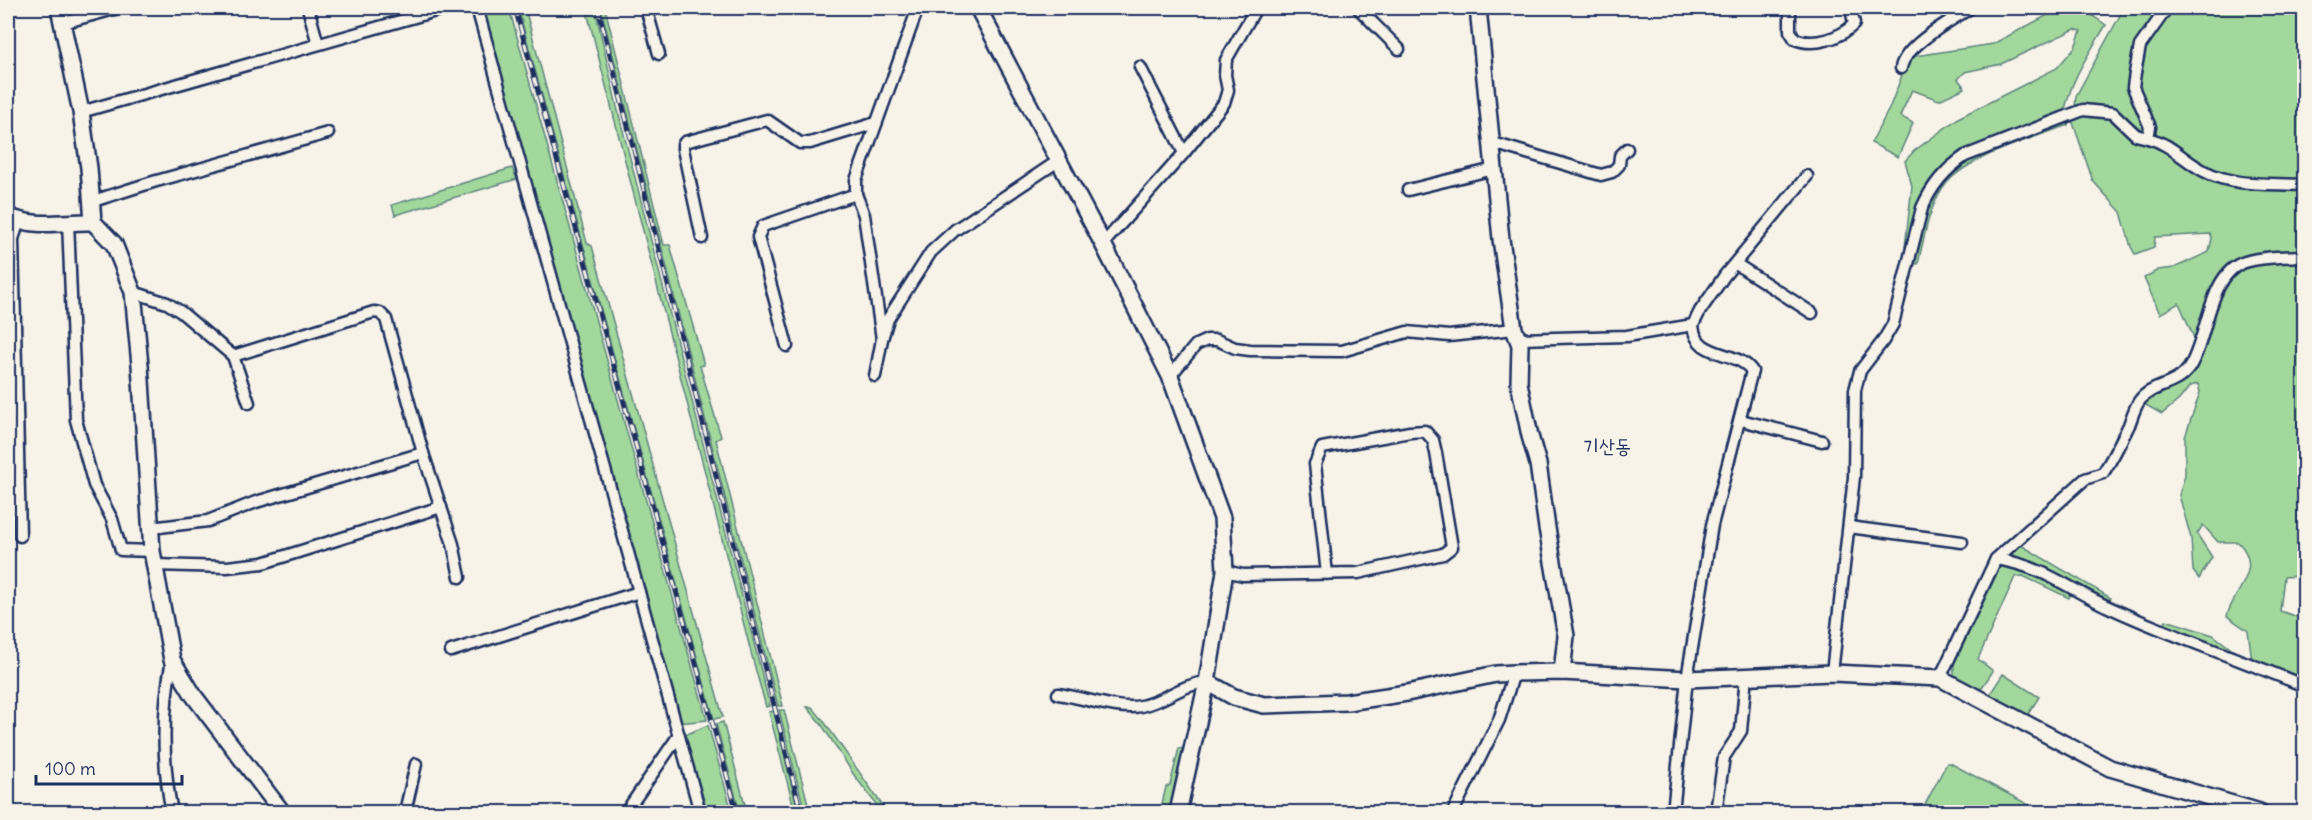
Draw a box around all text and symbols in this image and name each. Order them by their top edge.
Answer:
district label: 기산동 [1583,433,1631,458]
scale bar [36,748,182,786]
text: 100 m [45,757,96,780]

